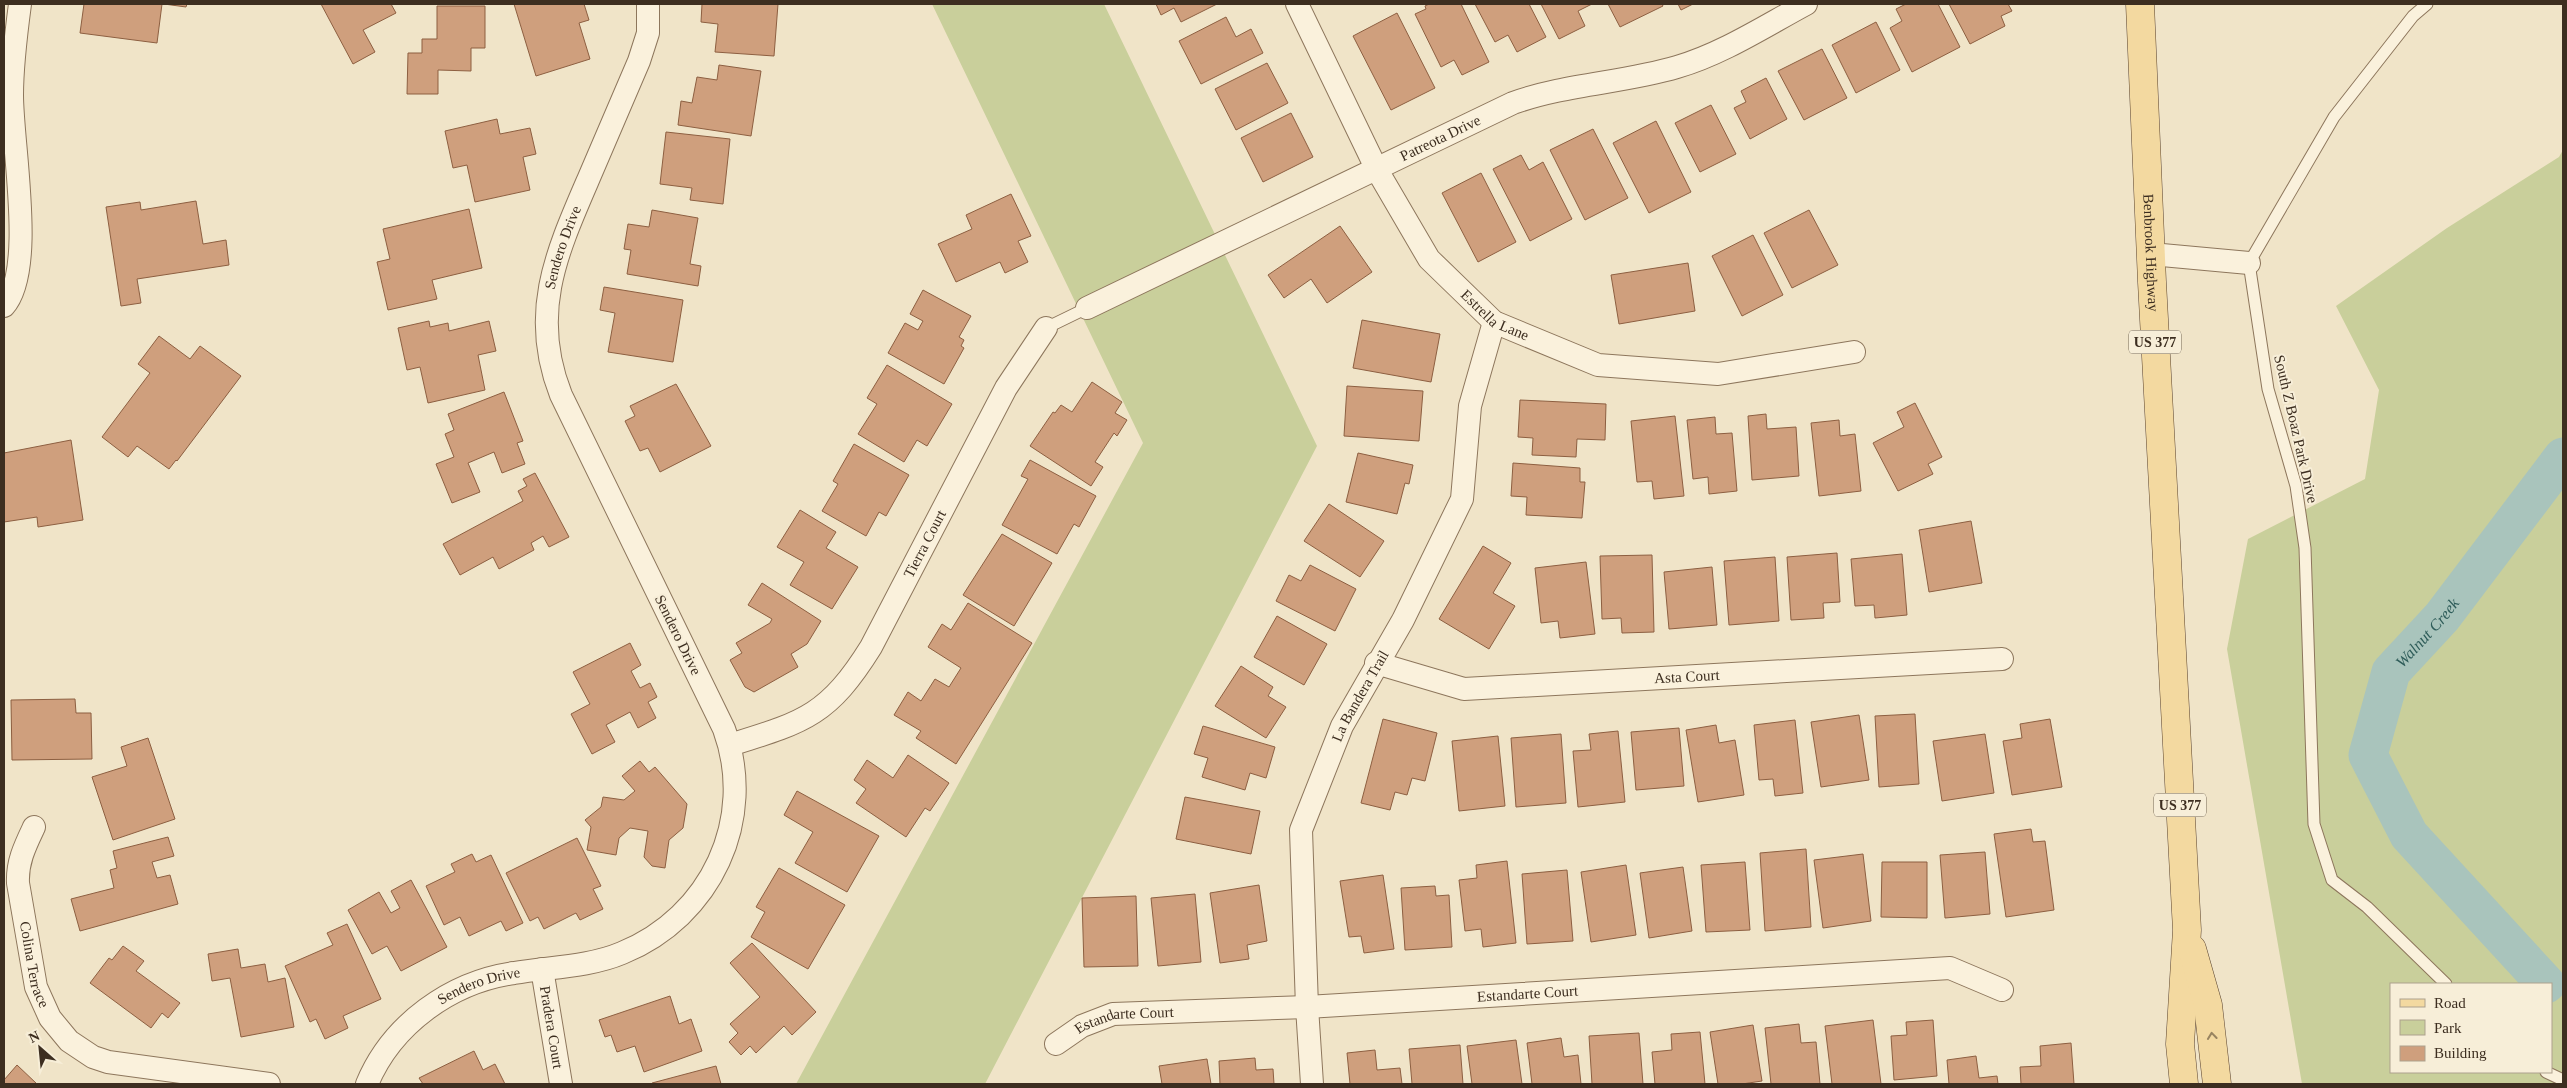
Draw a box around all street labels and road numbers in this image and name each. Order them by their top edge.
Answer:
street label: Patreota Drive [1397,112,1483,164]
street label: Benbrook Highway [2140,193,2162,313]
street label: Sendero Drive [542,203,584,291]
street label: Estrella Lane [1458,287,1532,344]
road number: US 377 [2129,331,2181,354]
street label: South Z Boaz Park Drive [2271,353,2321,505]
street label: Tierra Court [901,507,949,580]
street label: Sendero Drive [652,592,704,678]
street label: La Bandera Trail [1329,648,1392,744]
street label: Asta Court [1654,667,1721,686]
road number: US 377 [2154,794,2206,816]
street label: Colina Terrace [17,920,52,1010]
street label: Sendero Drive [435,964,522,1008]
street label: Estandarte Court [1477,983,1579,1005]
street label: Pradera Court [537,985,566,1071]
street label: Estandarte Court [1071,1004,1175,1037]

